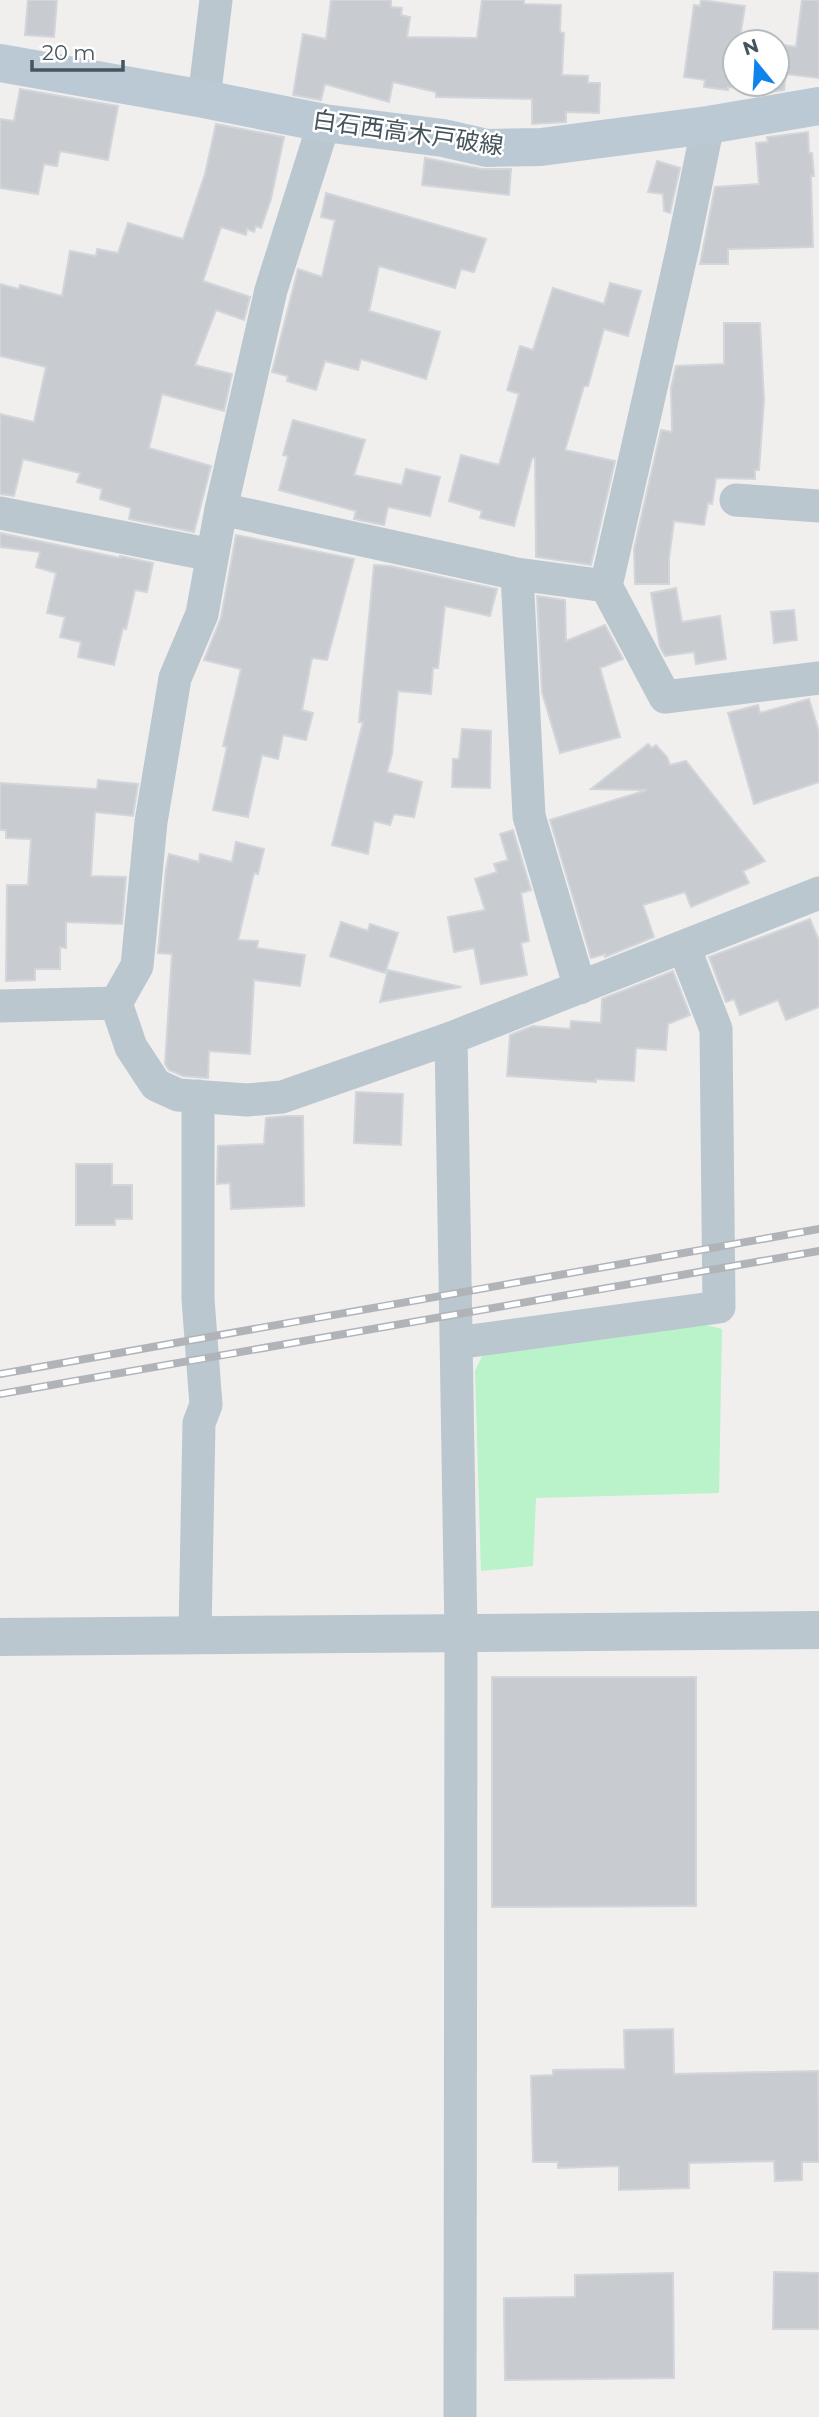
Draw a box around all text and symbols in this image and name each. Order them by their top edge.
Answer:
scale bar [32,28,122,72]
north arrow [721,28,791,98]
text: N [740,34,762,61]
text: 20 m [42,40,96,65]
street label: 白石西高木戸破線 [311,105,505,160]

